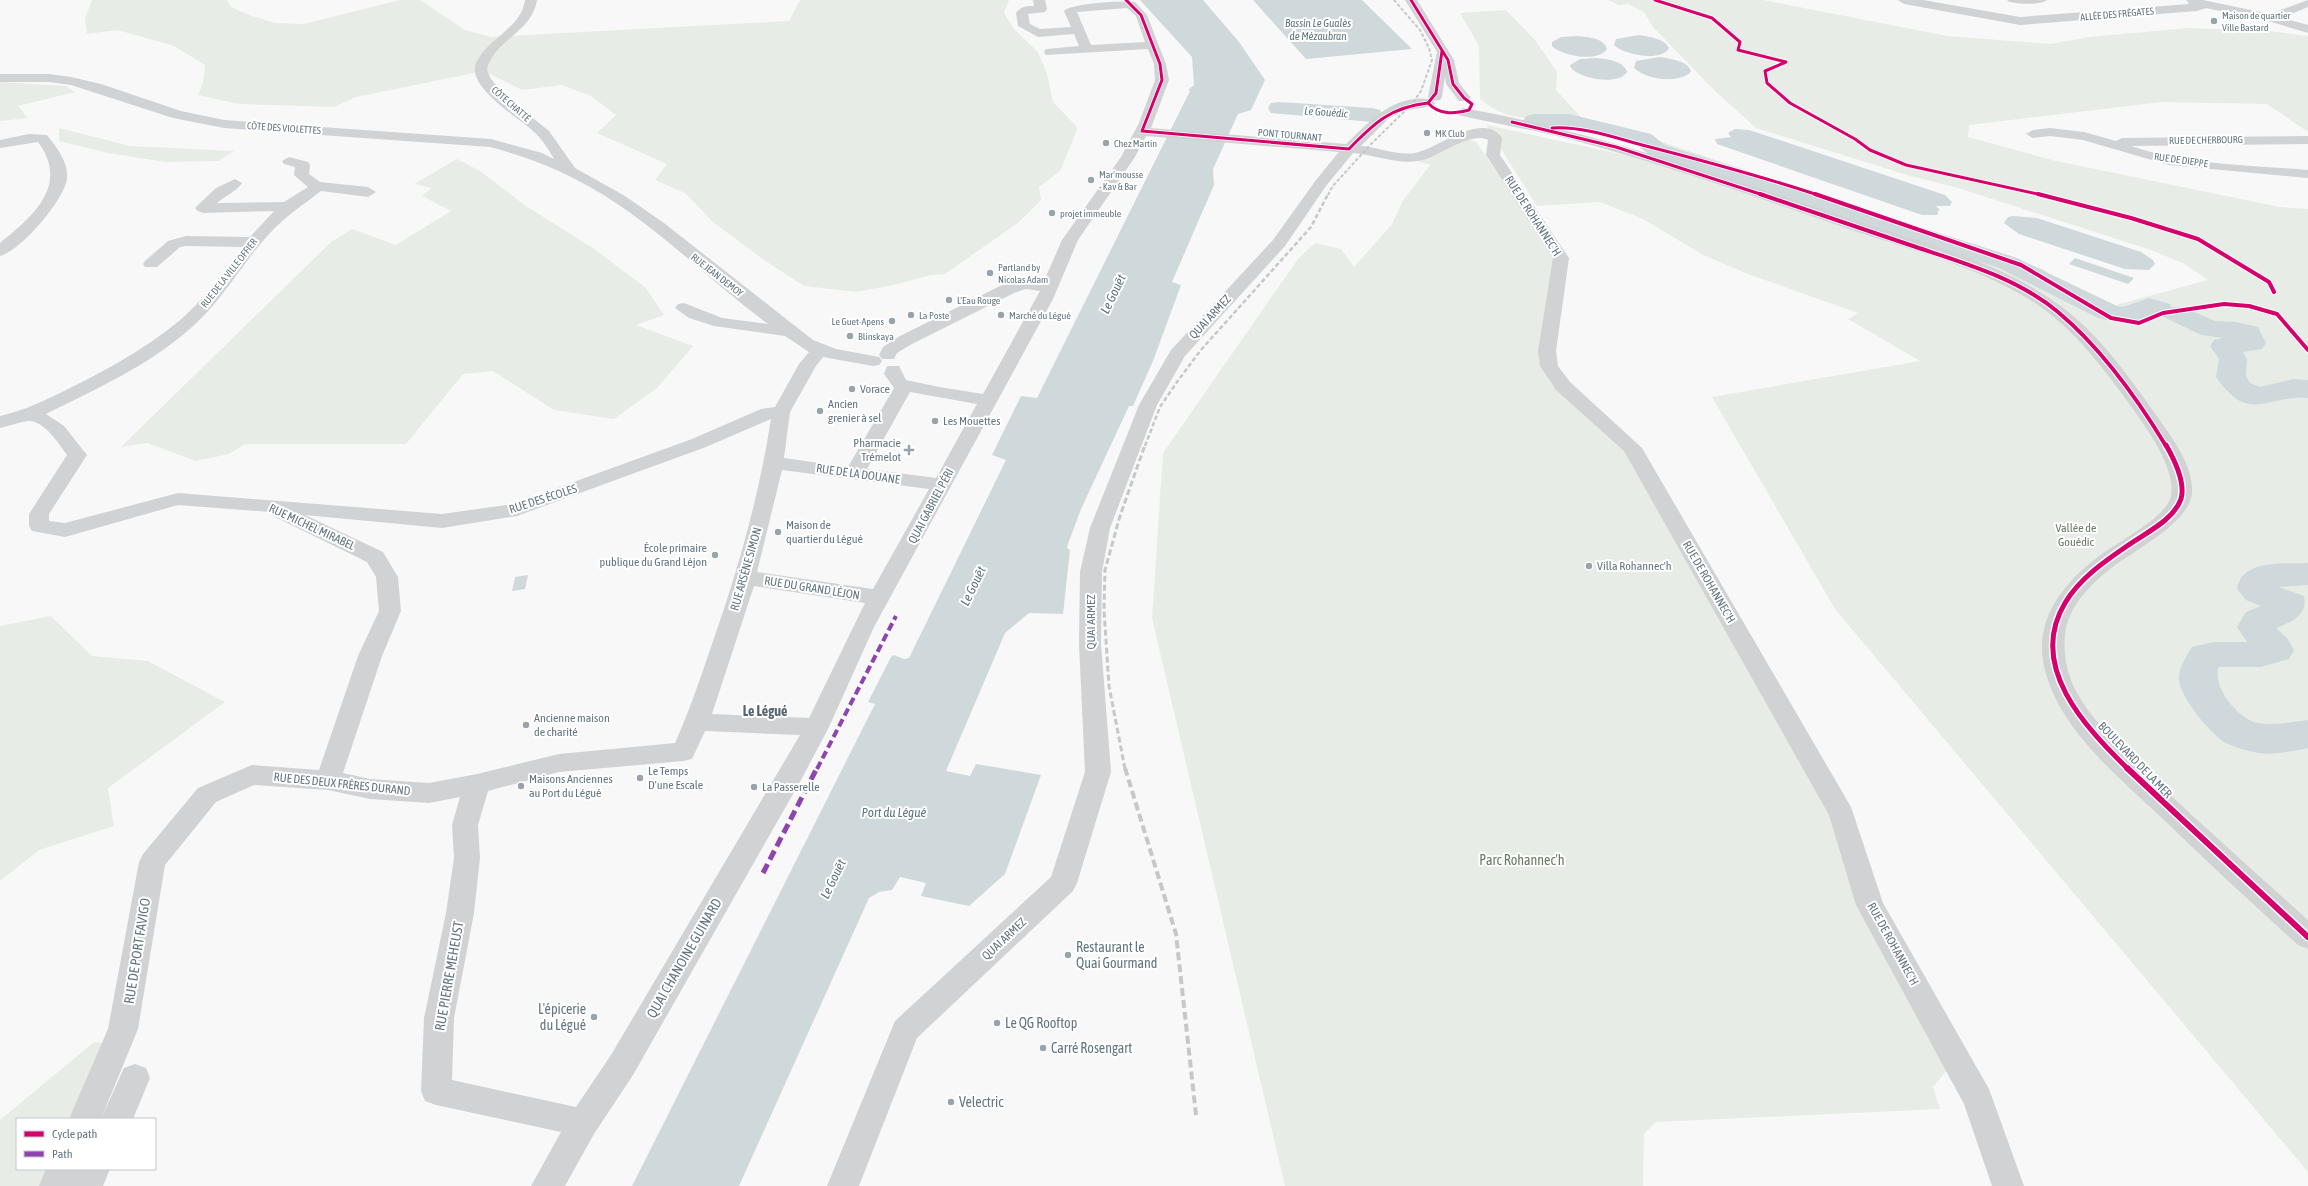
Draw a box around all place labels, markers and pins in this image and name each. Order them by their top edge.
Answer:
place label: Maison de quartier Ville Bastard [2222,10,2292,33]
marker: Maison de quartier Ville Bastard [2209,16,2219,26]
marker: MK Club [1422,128,1432,138]
place label: MK Club [1435,128,1465,139]
marker: Chez Martin [1101,138,1111,148]
place label: Chez Martin [1114,138,1157,149]
place label: Mar'mousse - Kav & Bar [1099,169,1144,192]
marker: Mar'mousse - Kav & Bar [1086,175,1096,185]
marker: projet immeuble [1047,208,1057,218]
place label: projet immeuble [1060,208,1122,219]
place label: Pørtland by Nicolas Adam [998,262,1048,285]
marker: Pørtland by Nicolas Adam [985,268,995,278]
marker: L'Eau Rouge [944,295,954,305]
place label: L'Eau Rouge [957,295,1001,306]
marker: La Poste [906,310,916,320]
place label: La Poste [919,310,950,321]
marker: Marché du Légué [996,310,1006,320]
place label: Marché du Légué [1009,310,1071,321]
place label: Le Guet-Apens [832,316,884,327]
marker: Le Guet-Apens [887,316,897,326]
marker: Blinskaya [845,331,855,341]
place label: Blinskaya [858,331,894,342]
place label: Vorace [860,382,890,396]
marker: Vorace [847,384,857,394]
place label: Ancien grenier à sel [828,397,882,425]
marker: Ancien grenier à sel [815,406,825,416]
place label: Les Mouettes [943,414,1000,428]
marker: Les Mouettes [930,416,940,426]
place label: Pharmacie Trémelot [853,436,902,464]
marker: Pharmacie Trémelot [904,445,914,455]
place label: Maison de quartier du Légué [786,518,863,546]
marker: Maison de quartier du Légué [773,527,783,537]
place label: École primaire publique du Grand Léjon [599,541,707,569]
marker: École primaire publique du Grand Léjon [710,550,720,560]
place label: Villa Rohannec'h [1597,559,1672,573]
marker: Villa Rohannec'h [1584,561,1594,571]
place label: Ancienne maison de charité [534,711,610,739]
marker: Ancienne maison de charité [521,720,531,730]
place label: Le Temps D'une Escale [648,764,703,792]
place label: Maisons Anciennes au Port du Légué [529,772,613,800]
marker: Le Temps D'une Escale [635,773,645,783]
place label: La Passerelle [762,780,820,794]
marker: Maisons Anciennes au Port du Légué [516,781,526,791]
marker: La Passerelle [749,782,759,792]
place label: Restaurant le Quai Gourmand [1076,939,1158,971]
marker: Restaurant le Quai Gourmand [1063,950,1073,960]
place label: L'épicerie du Légué [538,1001,586,1033]
marker: L'épicerie du Légué [589,1012,599,1022]
place label: Le QG Rooftop [1005,1015,1078,1031]
marker: Le QG Rooftop [992,1018,1002,1028]
place label: Carré Rosengart [1051,1040,1132,1056]
marker: Carré Rosengart [1038,1043,1048,1053]
place label: Velectric [959,1094,1004,1110]
marker: Velectric [946,1097,956,1107]

